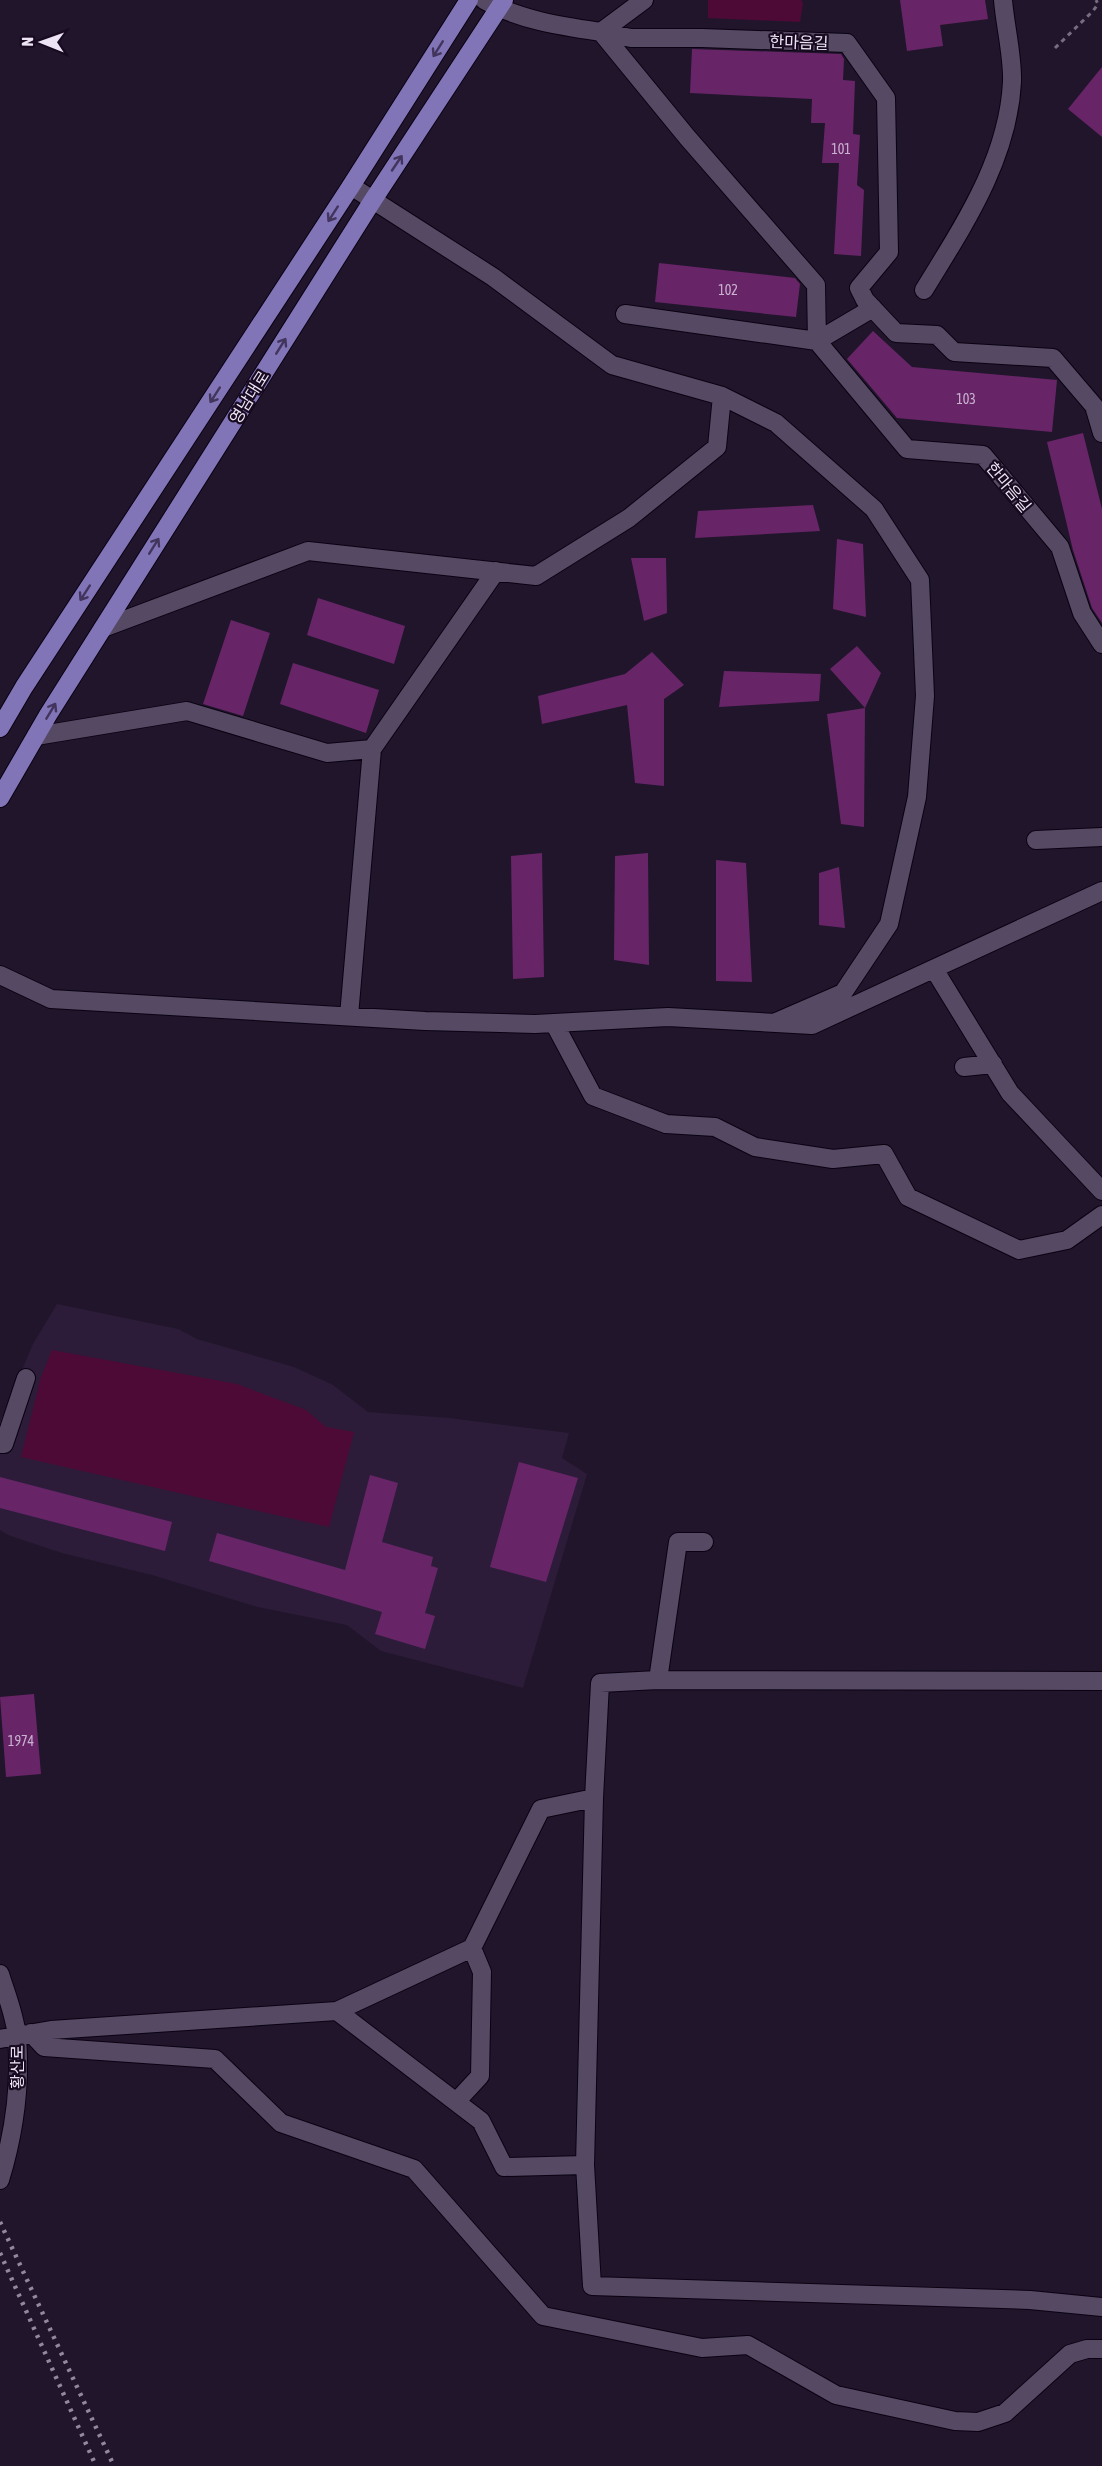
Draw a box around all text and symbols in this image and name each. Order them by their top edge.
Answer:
north arrow [12,12,72,72]
street label: 한마음길 [769,32,829,52]
text: N [18,37,36,47]
one-way arrow [431,41,444,58]
house number: 101 [831,141,851,157]
one-way arrow [390,155,403,172]
one-way arrow [327,205,339,222]
house number: 102 [718,282,738,298]
one-way arrow [274,337,287,354]
street label: 영남대로 [226,367,272,427]
one-way arrow [208,386,221,403]
house number: 103 [956,391,976,407]
street label: 한마음길 [983,459,1035,515]
one-way arrow [149,538,161,555]
one-way arrow [79,584,91,601]
one-way arrow [45,703,57,720]
house number: 1974 [8,1733,35,1749]
street label: 황산로 [8,2045,26,2089]

